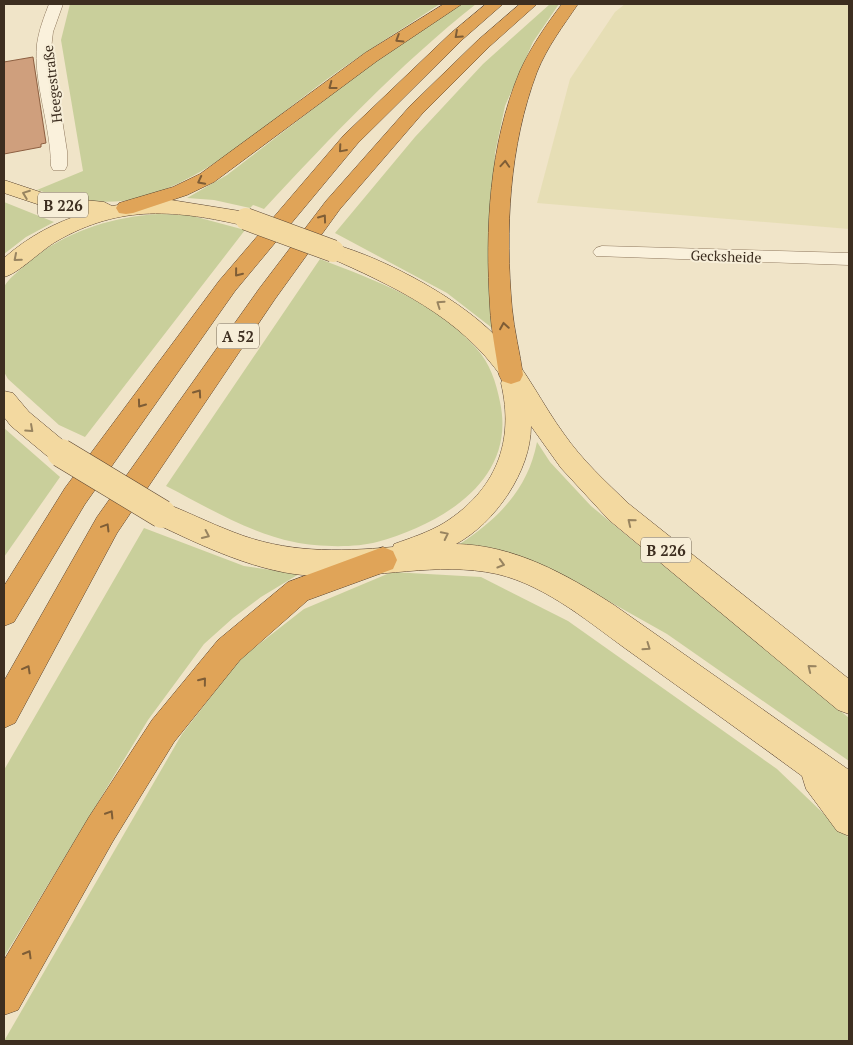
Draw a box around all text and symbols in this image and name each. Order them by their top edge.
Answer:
one-way arrow [455,30,464,39]
one-way arrow [395,33,404,43]
street label: Heegestraße [38,44,66,124]
one-way arrow [328,80,338,89]
one-way arrow [339,144,348,153]
one-way arrow [499,160,510,168]
one-way arrow [197,175,206,185]
one-way arrow [22,190,31,200]
road number: B 226 [38,192,88,218]
one-way arrow [317,214,326,224]
street label: Gecksheide [690,245,762,267]
one-way arrow [14,252,23,261]
one-way arrow [234,268,243,277]
one-way arrow [436,301,445,310]
one-way arrow [499,322,509,331]
road number: A 52 [217,324,259,348]
one-way arrow [192,389,201,399]
one-way arrow [138,398,147,408]
one-way arrow [25,423,34,432]
one-way arrow [628,519,637,527]
one-way arrow [99,523,109,532]
one-way arrow [201,529,210,539]
one-way arrow [439,531,448,541]
road number: B 226 [641,538,691,562]
one-way arrow [497,558,505,568]
one-way arrow [642,641,651,650]
one-way arrow [808,665,817,674]
one-way arrow [21,666,31,675]
one-way arrow [198,678,206,687]
one-way arrow [104,810,114,819]
one-way arrow [22,951,32,960]

